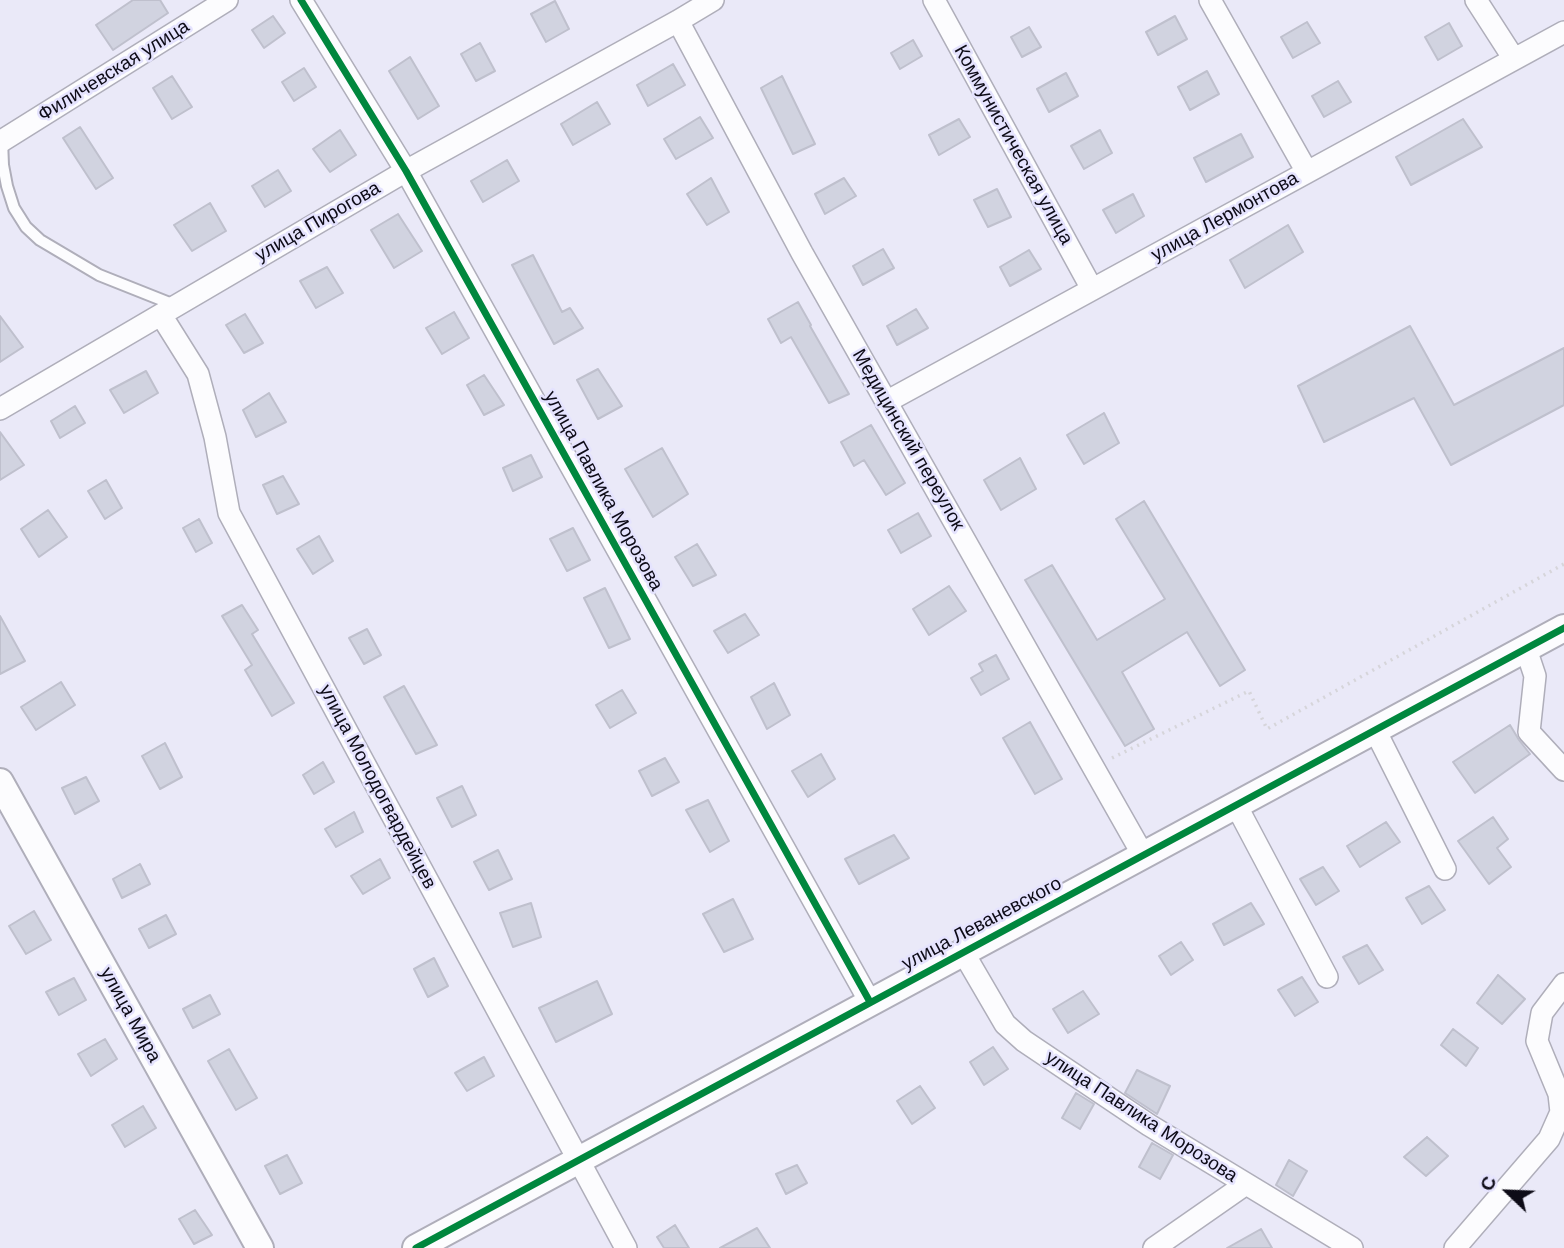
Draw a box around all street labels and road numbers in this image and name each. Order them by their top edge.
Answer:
street label: Филичевская улица [34,15,194,127]
street label: Коммунистическая улица [949,41,1077,249]
street label: улица Лермонтова [1147,167,1303,267]
street label: улица Пирогова [251,177,385,267]
street label: Медицинский переулок [847,345,969,535]
street label: улица Павлика Морозова [539,387,667,595]
street label: улица Молодогвардейцев [313,681,441,893]
street label: улица Леваневского [898,872,1066,976]
street label: улица Мира [95,964,165,1066]
street label: улица Павлика Морозова [1041,1046,1241,1188]

